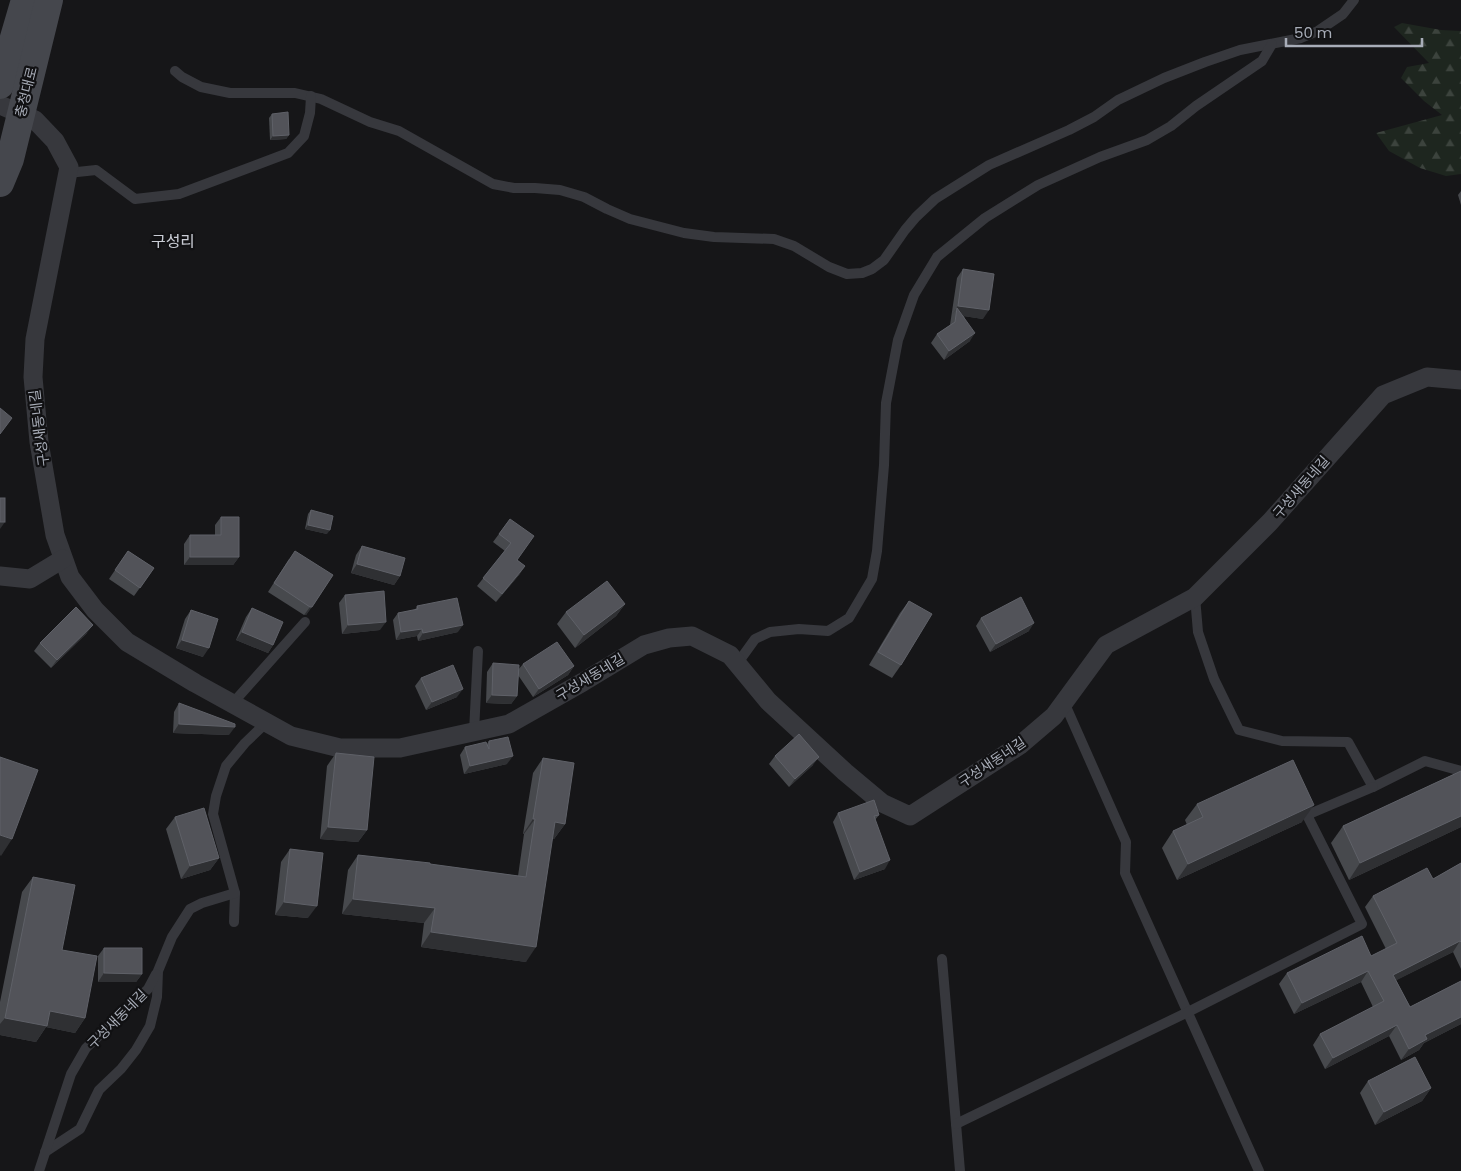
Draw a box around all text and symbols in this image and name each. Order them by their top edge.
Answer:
scale bar [1286,15,1422,47]
text: 50 m [1294,22,1332,43]
street label: 충청대로 [10,64,42,119]
district label: 구성리 [151,230,195,253]
street label: 구성새동네길 [24,388,54,468]
street label: 구성새동네길 [1268,451,1334,523]
street label: 구성새동네길 [552,649,628,705]
street label: 구성새동네길 [954,732,1030,792]
street label: 구성새동네길 [83,985,151,1053]

